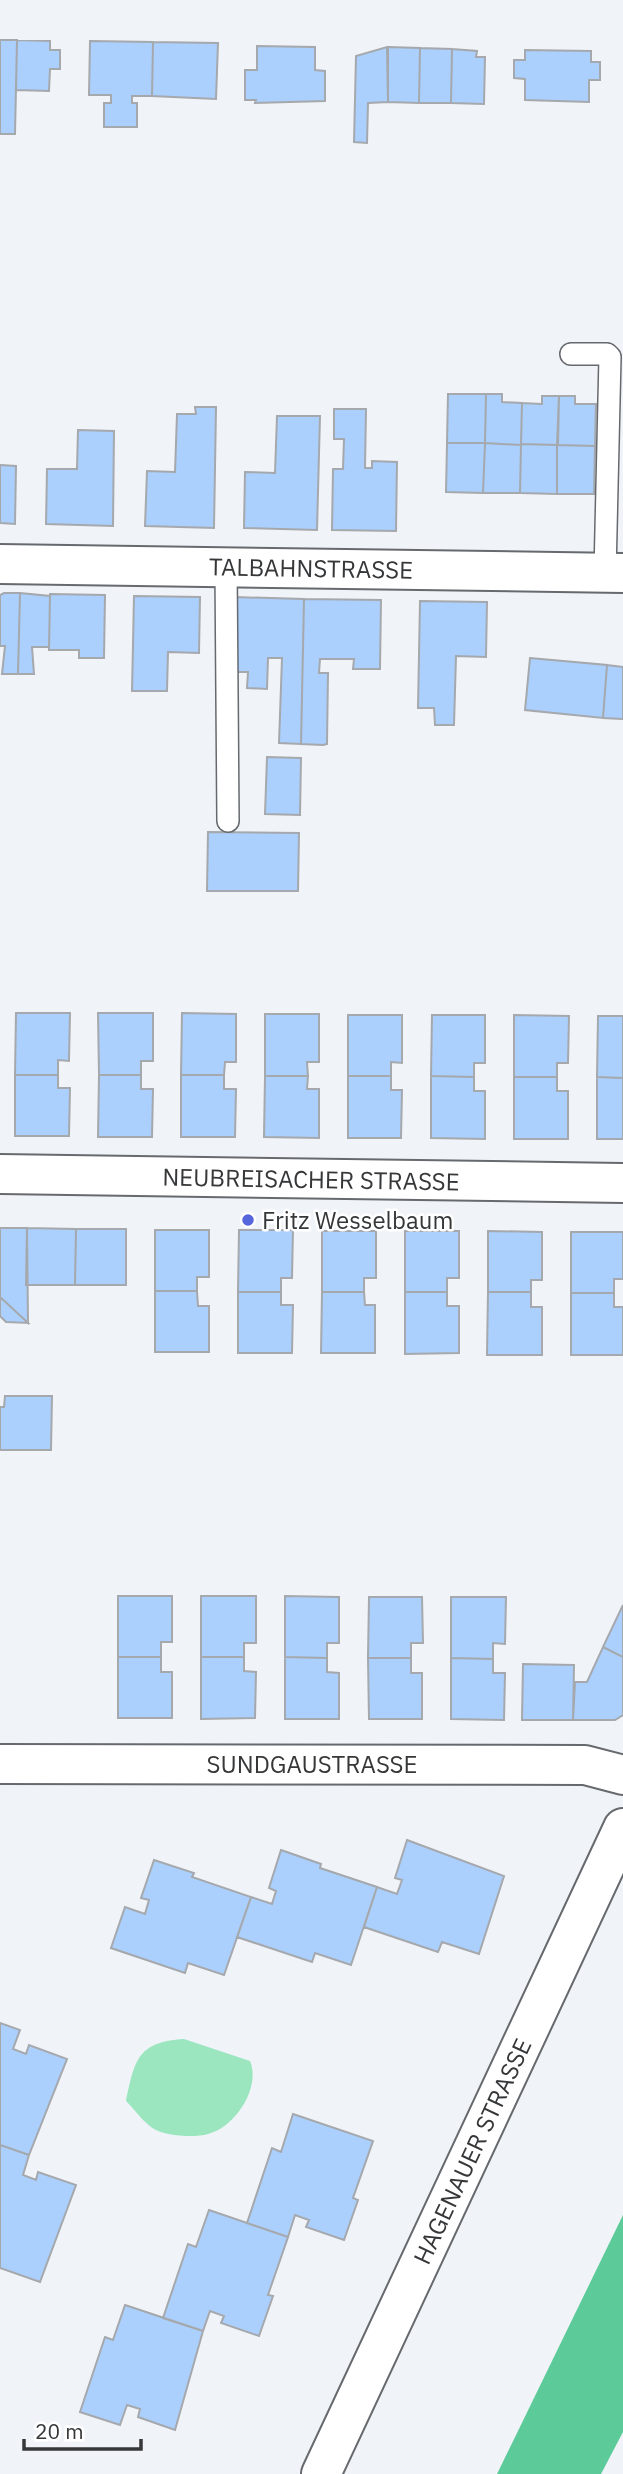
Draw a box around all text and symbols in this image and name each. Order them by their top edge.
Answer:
street label: TALBAHNSTRASSE [209,550,413,586]
street label: NEUBREISACHER STRASSE [162,1160,460,1198]
place label: Fritz Wesselbaum [262,1204,453,1236]
marker: Fritz Wesselbaum [240,1212,256,1228]
street label: SUNDGAUSTRASSE [206,1748,418,1780]
street label: HAGENAUER STRASSE [406,2033,538,2269]
scale bar [24,2408,142,2452]
text: 20 m [35,2417,84,2445]

